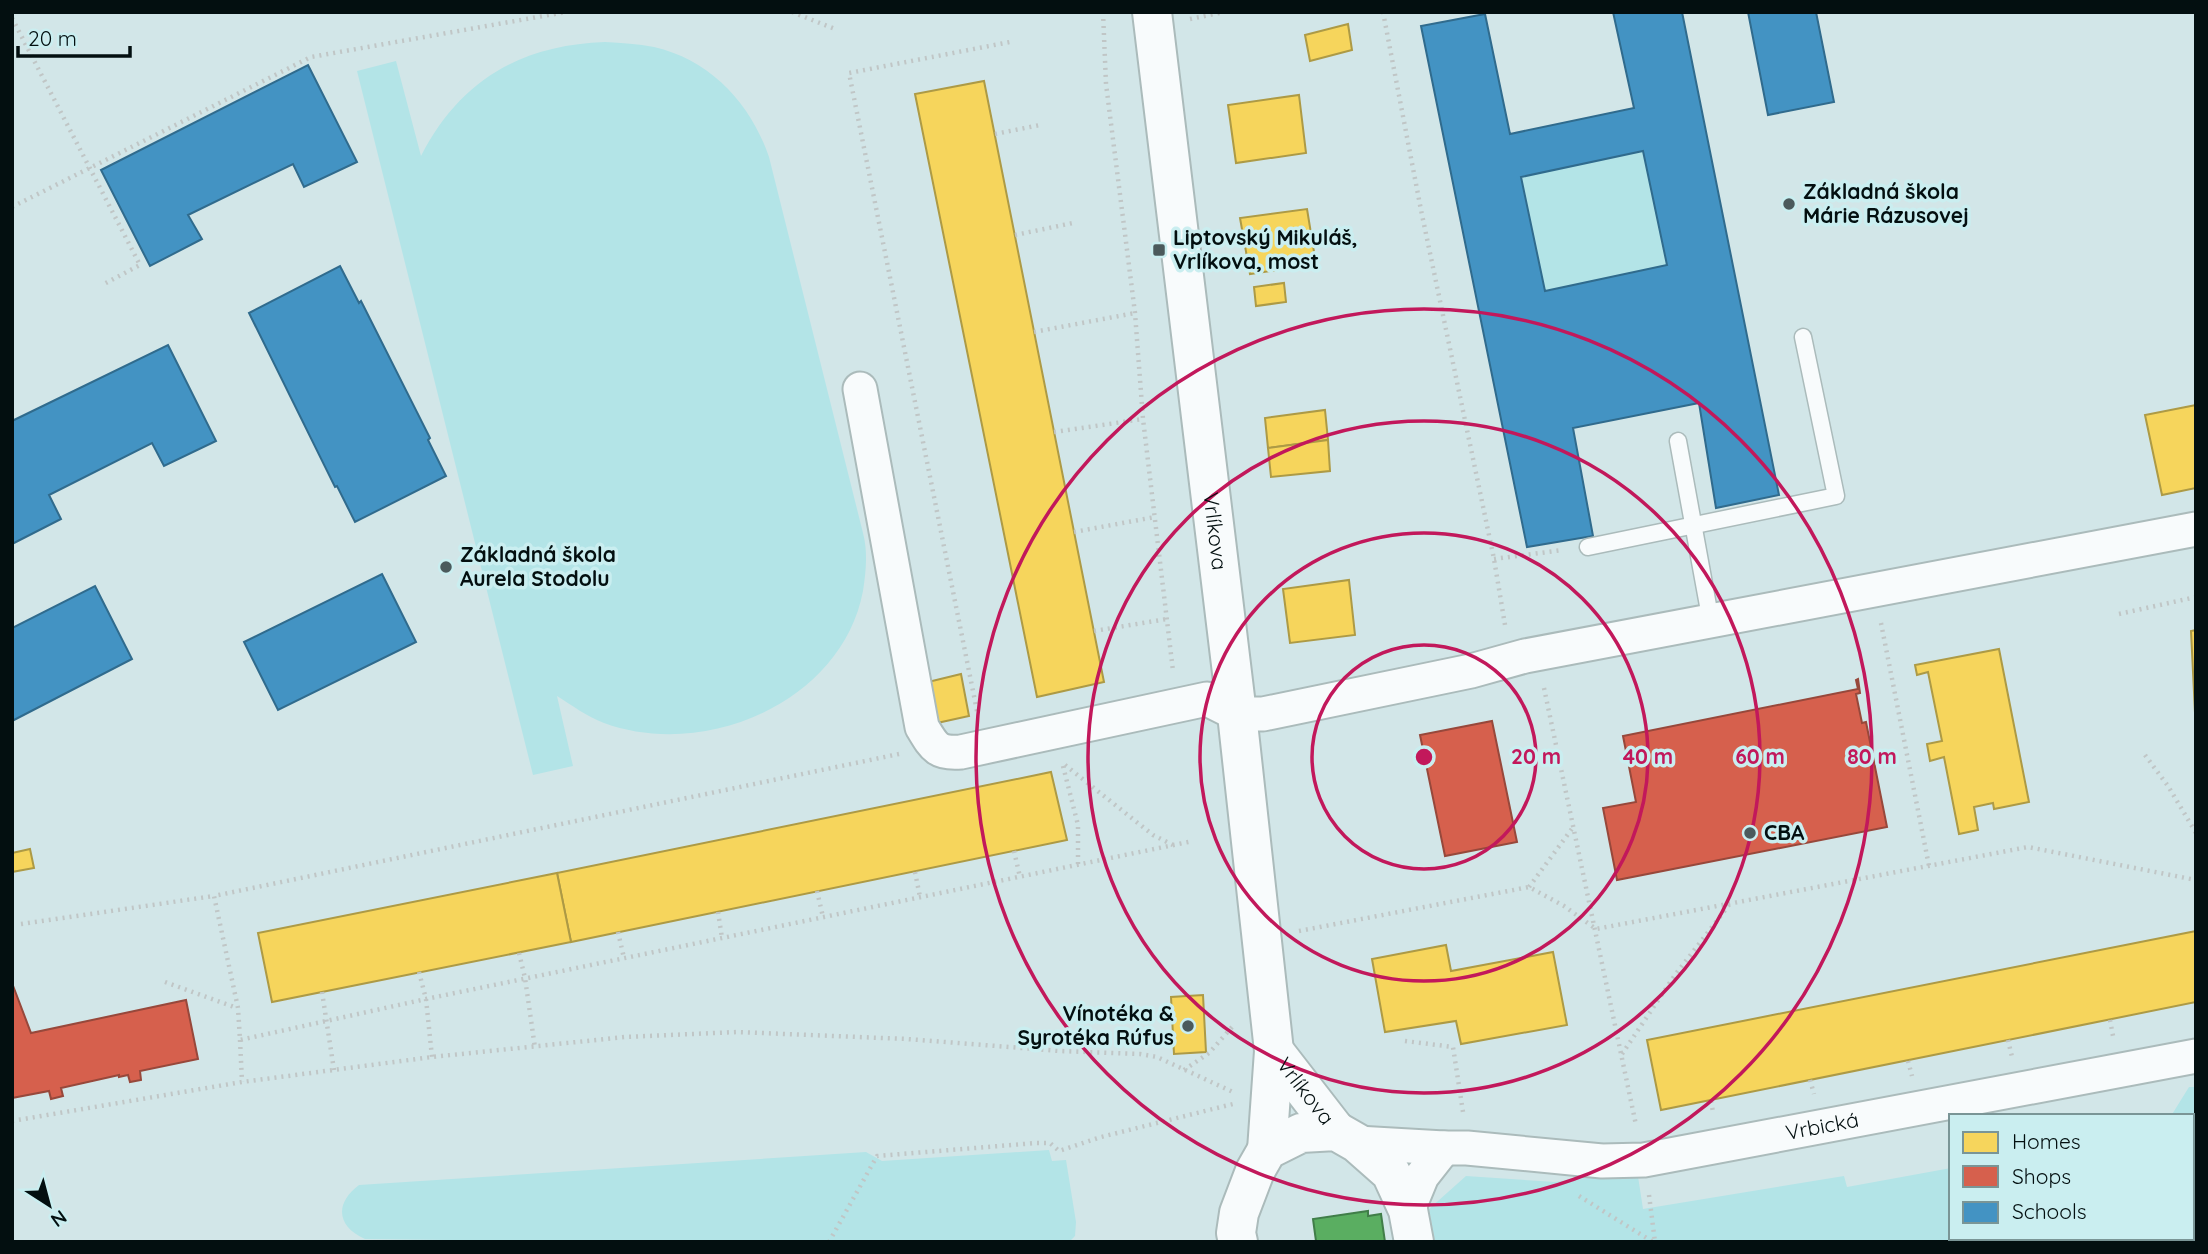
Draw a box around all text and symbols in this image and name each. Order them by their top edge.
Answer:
scale bar [18,14,130,58]
text: 20 m [28,25,77,51]
place label: Základná škola Márie Rázusovej [1803,178,1969,228]
marker: Základná škola Márie Rázusovej [1781,196,1797,212]
place label: Liptovský Mikuláš, Vrlíkova, most [1173,224,1357,274]
marker: Liptovský Mikuláš, Vrlíkova, most [1151,242,1167,258]
street label: Vrlíkova [1198,491,1233,572]
place label: Základná škola Aurela Stodolu [460,541,616,591]
marker: Základná škola Aurela Stodolu [438,559,454,575]
text: 20 m [1511,743,1561,769]
text: 40 m [1623,743,1673,769]
text: 60 m [1735,743,1785,769]
text: 80 m [1847,743,1897,769]
centre of rings [1412,745,1436,769]
place label: CBA [1764,819,1805,845]
marker: CBA [1742,825,1758,841]
place label: Vínotéka & Syrotéka Rúfus [1017,1000,1174,1050]
marker: Vínotéka & Syrotéka Rúfus [1180,1018,1196,1034]
street label: Vrlíkova [1272,1052,1340,1130]
street label: Vrbická [1783,1106,1861,1145]
legend [1949,1114,2194,1240]
text: Homes [2012,1128,2081,1154]
text: Shops [2012,1163,2071,1189]
north arrow [14,1170,84,1240]
text: Schools [2012,1198,2087,1224]
text: N [46,1205,72,1233]

